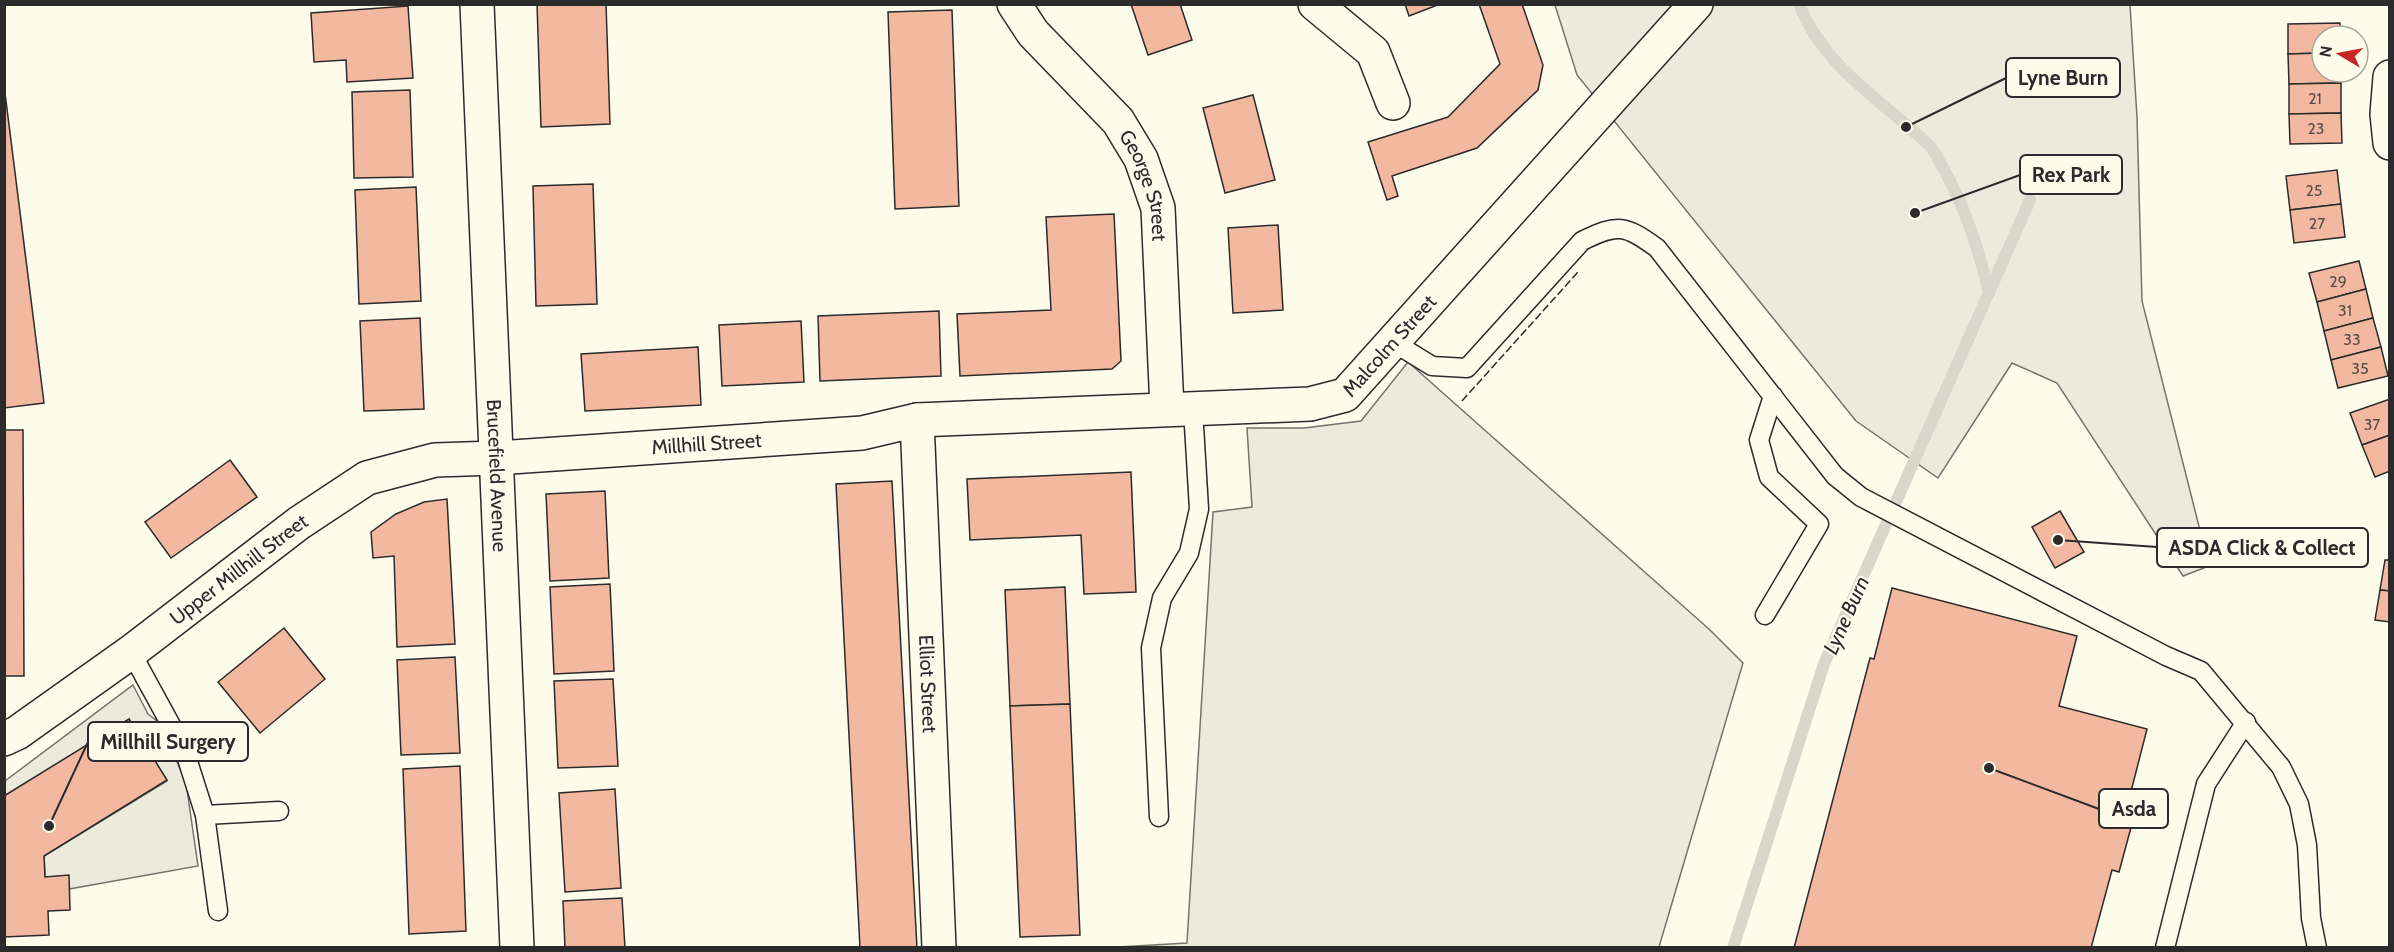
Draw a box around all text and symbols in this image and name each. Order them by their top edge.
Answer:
north arrow [2310,24,2370,84]
text: N [2315,44,2336,59]
callout: Lyne Burn [2006,58,2120,97]
text: Lyne Burn [2018,65,2108,90]
house number: 21 [2308,89,2322,108]
house number: 23 [2307,119,2325,138]
street label: George Street [1114,125,1171,242]
callout: Rex Park [2020,155,2122,194]
text: Rex Park [2032,162,2111,187]
house number: 25 [2305,181,2323,200]
house number: 27 [2309,214,2325,233]
house number: 29 [2329,272,2347,291]
street label: Malcolm Street [1337,290,1441,402]
house number: 31 [2338,301,2352,320]
house number: 33 [2343,330,2361,349]
house number: 35 [2351,359,2369,378]
street label: Brucefield Avenue [482,399,512,552]
house number: 37 [2364,415,2380,434]
street label: Millhill Street [651,428,763,459]
street label: Upper Millhill Street [165,508,312,630]
callout: ASDA Click & Collect [2157,528,2368,567]
text: ASDA Click & Collect [2169,535,2355,560]
water label: Lyne Burn [1818,572,1874,658]
street label: Elliot Street [914,634,942,734]
callout: Millhill Surgery [88,722,248,761]
text: Millhill Surgery [100,729,237,754]
callout: Asda [2099,789,2168,828]
text: Asda [2112,796,2157,821]

